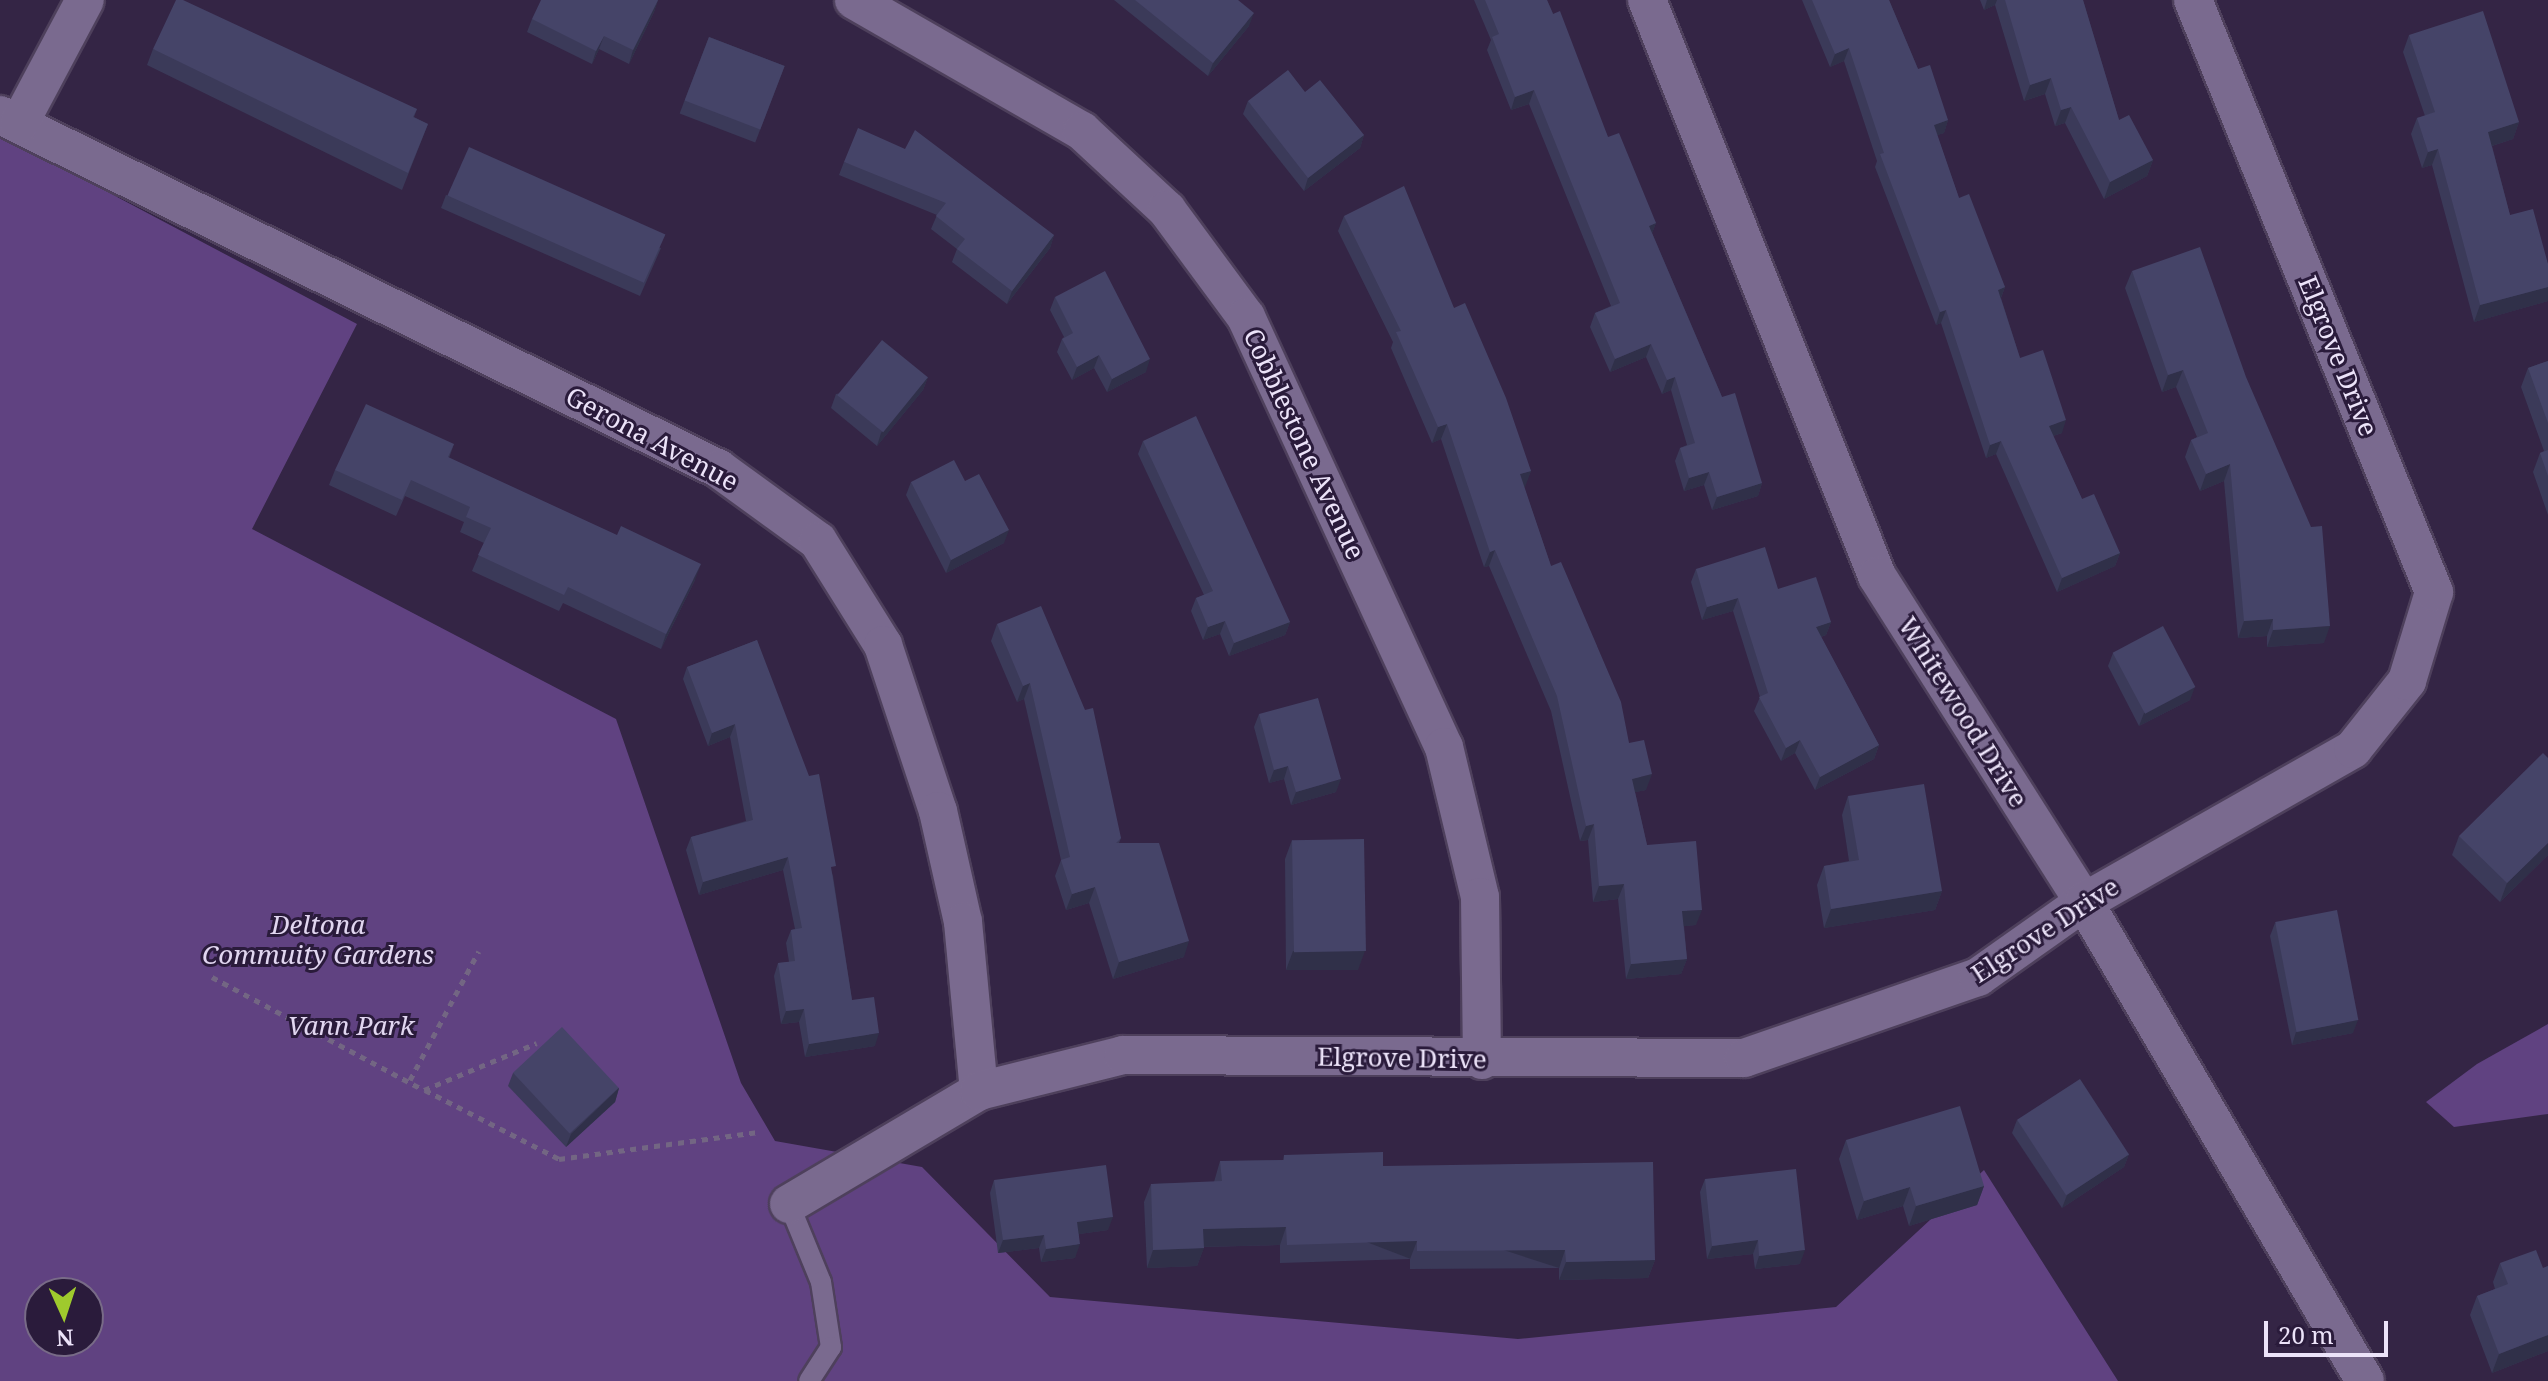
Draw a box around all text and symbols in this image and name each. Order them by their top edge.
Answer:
street label: Elgrove Drive [2292,272,2384,440]
street label: Cobblestone Avenue [1237,324,1371,564]
street label: Gerona Avenue [560,380,744,498]
street label: Whitewood Drive [1892,611,2034,813]
street label: Elgrove Drive [1965,871,2125,989]
park label: Deltona Commuity Gardens [202,909,434,970]
park label: Vann Park [287,1010,415,1042]
street label: Elgrove Drive [1317,1041,1487,1075]
north arrow [24,1277,104,1357]
scale bar [2268,1305,2392,1355]
text: 20 m [2278,1318,2334,1351]
text: N [56,1324,75,1354]

